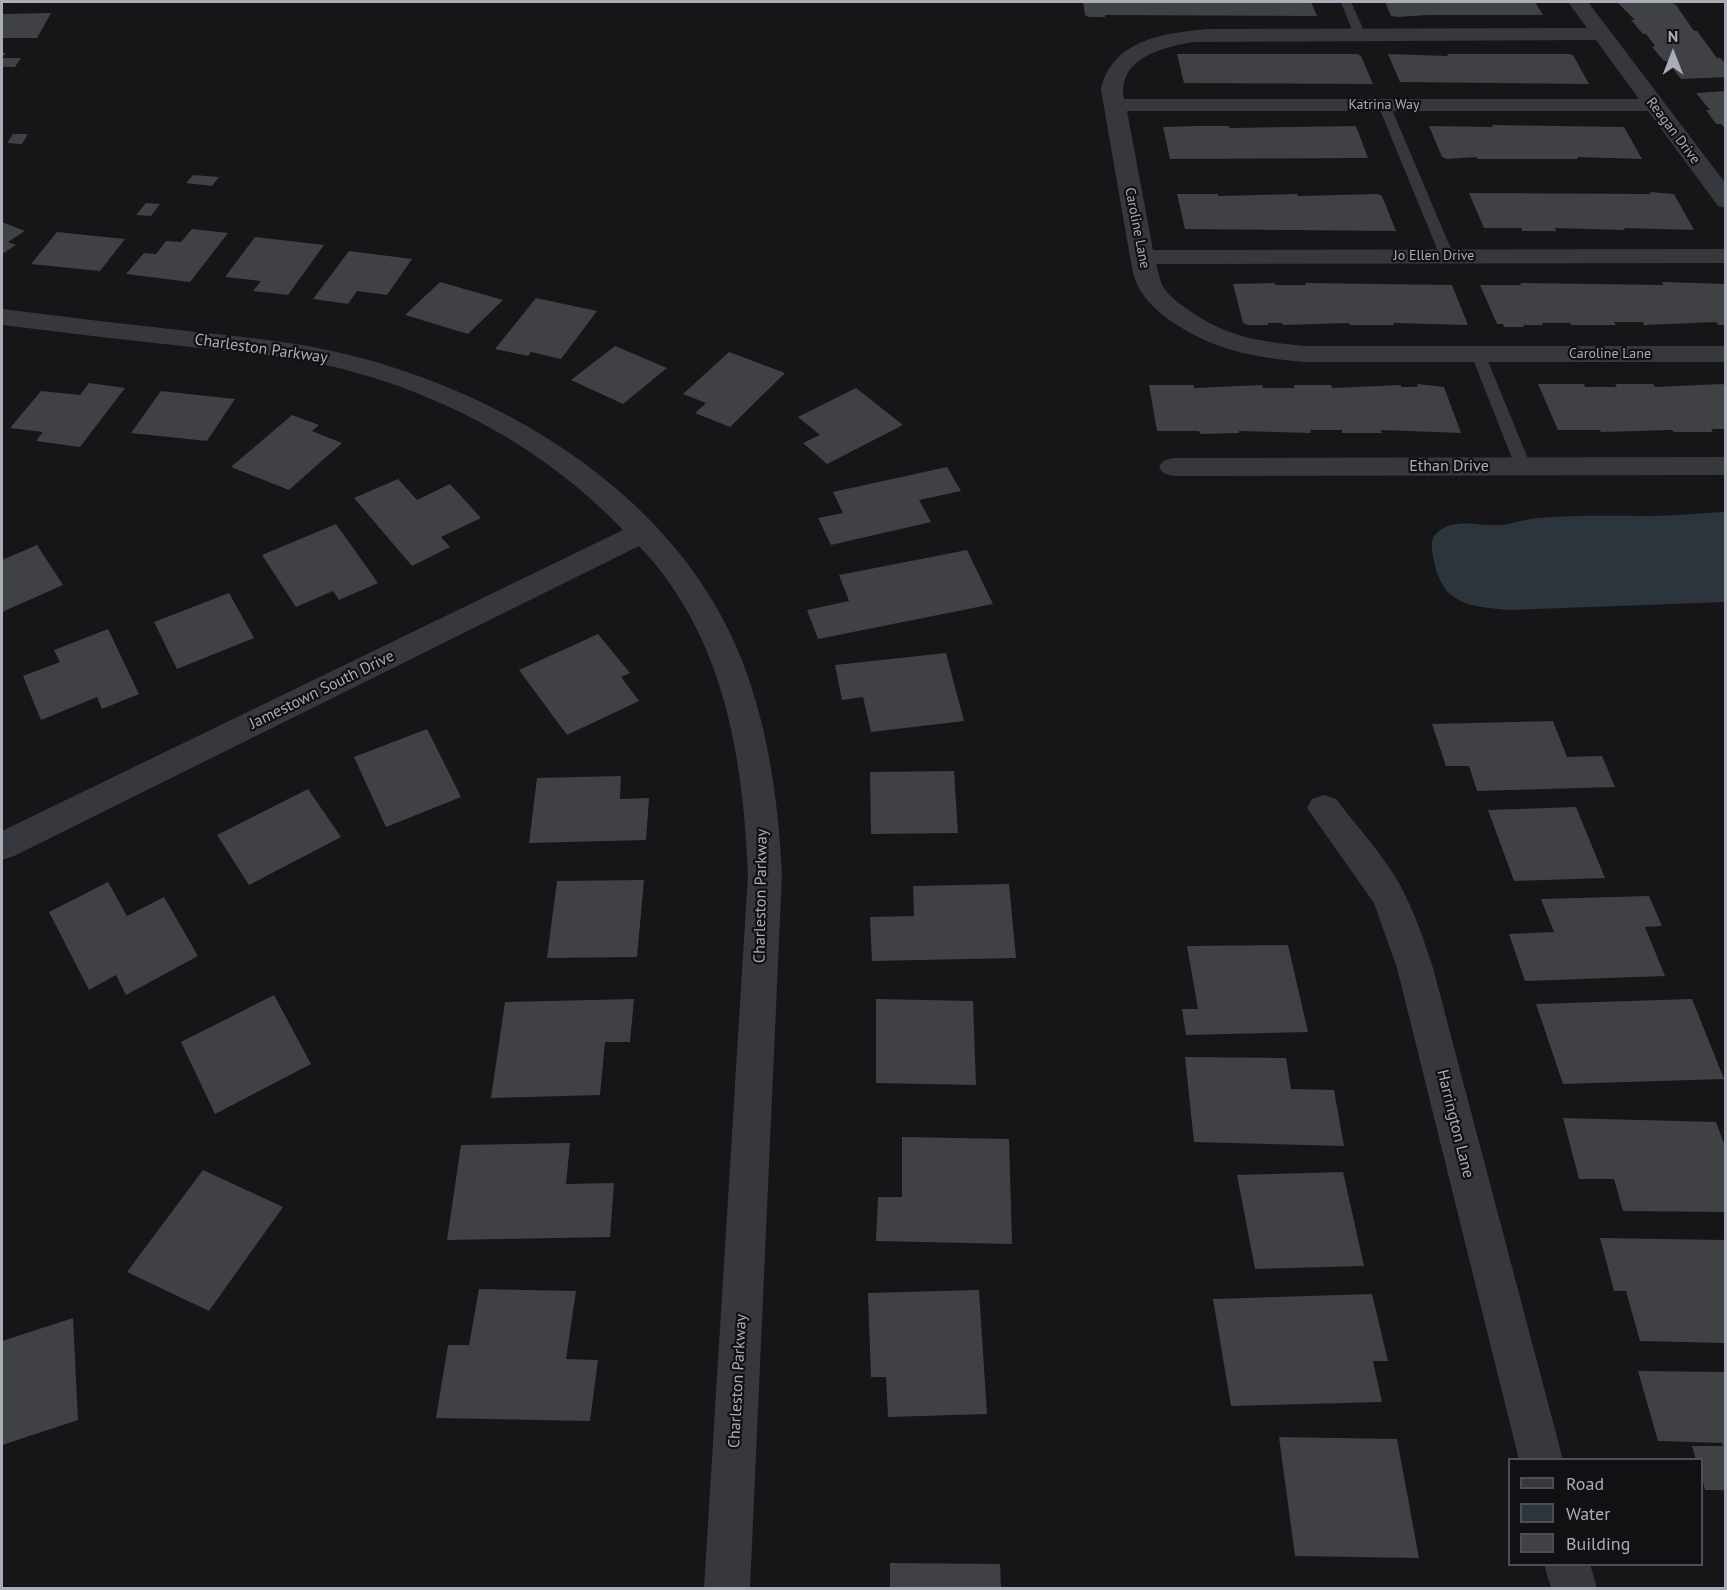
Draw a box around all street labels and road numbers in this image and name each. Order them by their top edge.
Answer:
street label: Reagan Drive [1643,94,1703,168]
street label: Katrina Way [1348,97,1420,113]
street label: Caroline Lane [1121,186,1153,270]
street label: Jo Ellen Drive [1394,248,1474,264]
street label: Charleston Parkway [193,330,329,368]
street label: Caroline Lane [1569,346,1651,362]
street label: Ethan Drive [1409,456,1489,476]
street label: Jamestown South Drive [246,647,398,733]
street label: Charleston Parkway [750,829,772,963]
street label: Harrington Lane [1432,1068,1478,1180]
street label: Charleston Parkway [725,1313,751,1449]

